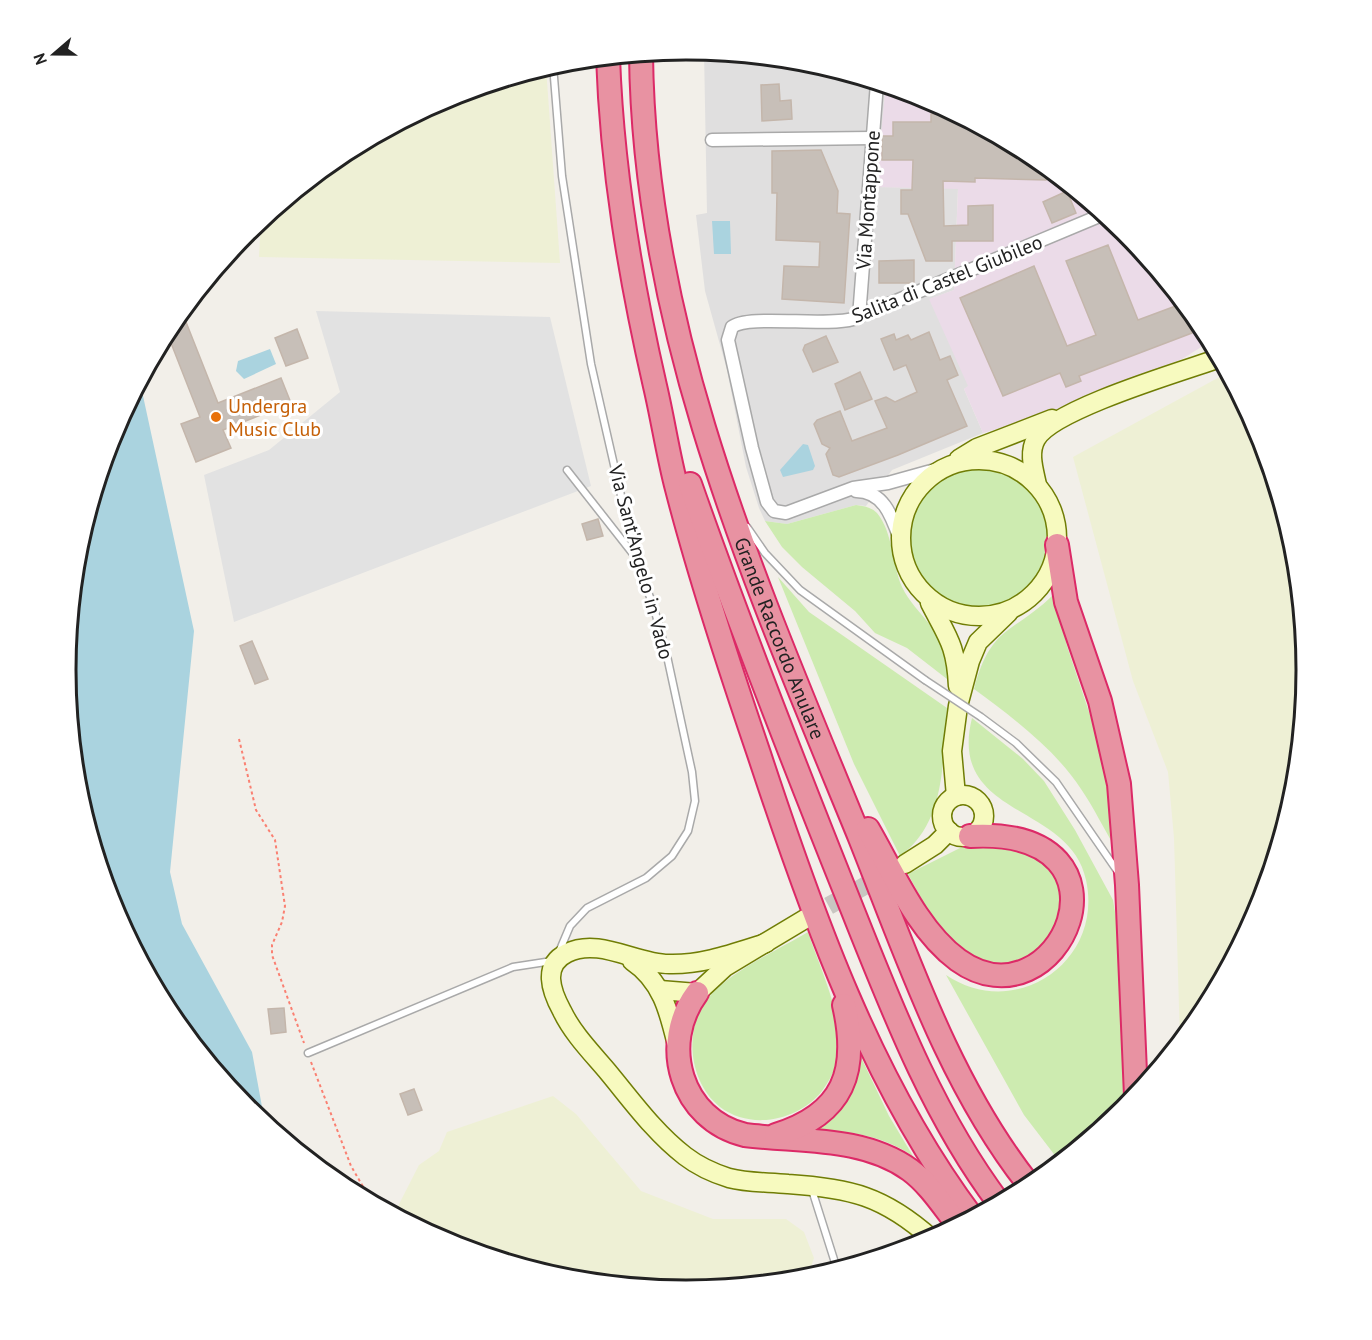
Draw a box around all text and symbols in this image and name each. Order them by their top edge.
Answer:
north arrow [24,24,84,84]
text: N [29,51,51,67]
street label: Via Montappone [850,129,886,272]
street label: Salita di Castel Giubileo [848,229,1046,329]
place label: Undergra Music Club [228,393,321,442]
marker: Undergra Music Club [209,410,223,424]
street label: Via Sant'Angelo in Vado [602,461,679,662]
street label: Grande Raccordo Anulare [728,534,831,743]

